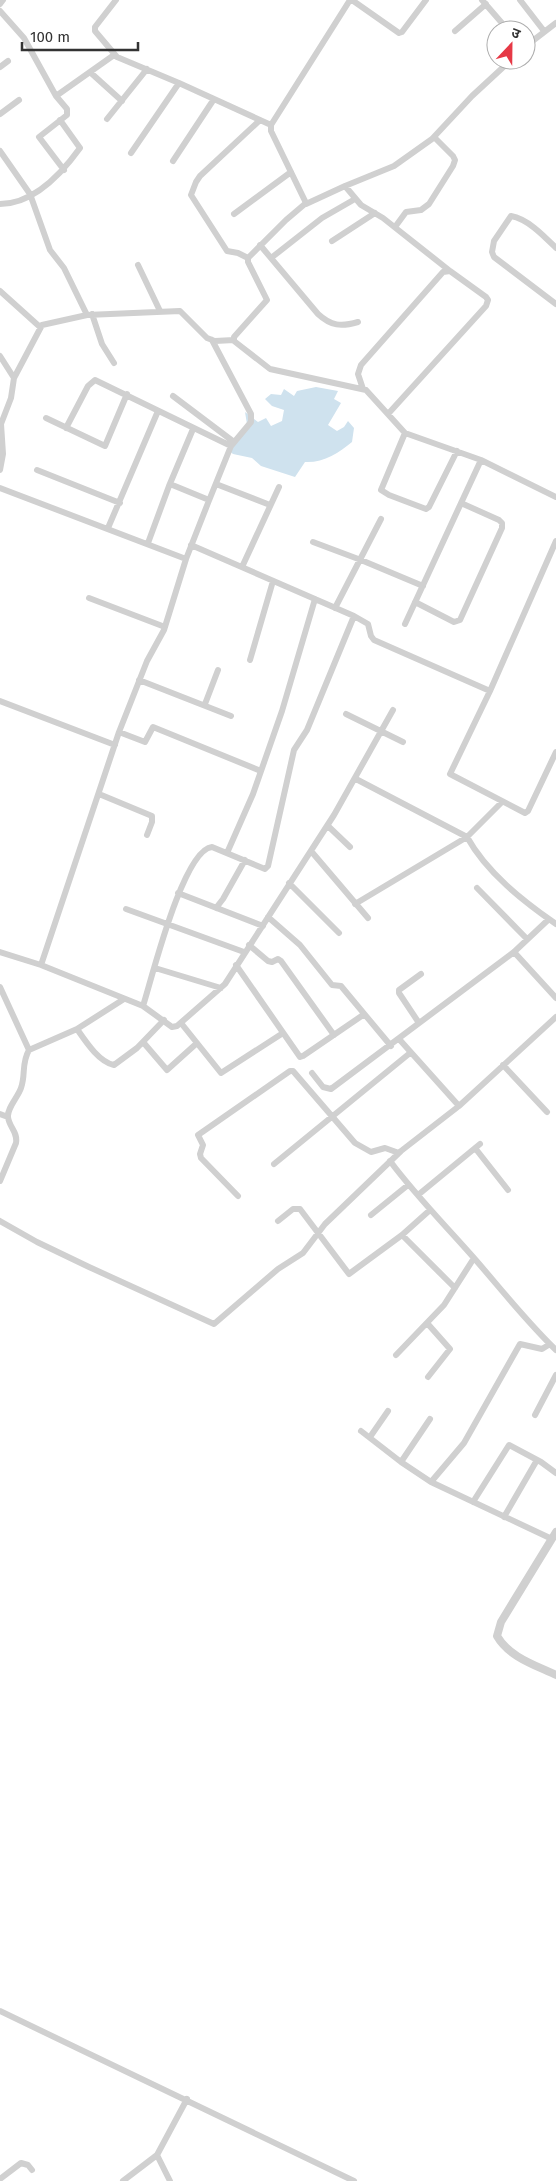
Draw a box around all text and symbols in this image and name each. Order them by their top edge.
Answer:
scale bar [22,20,139,52]
north arrow [486,20,536,70]
text: उ [509,24,523,43]
text: 100 m [30,28,70,46]

